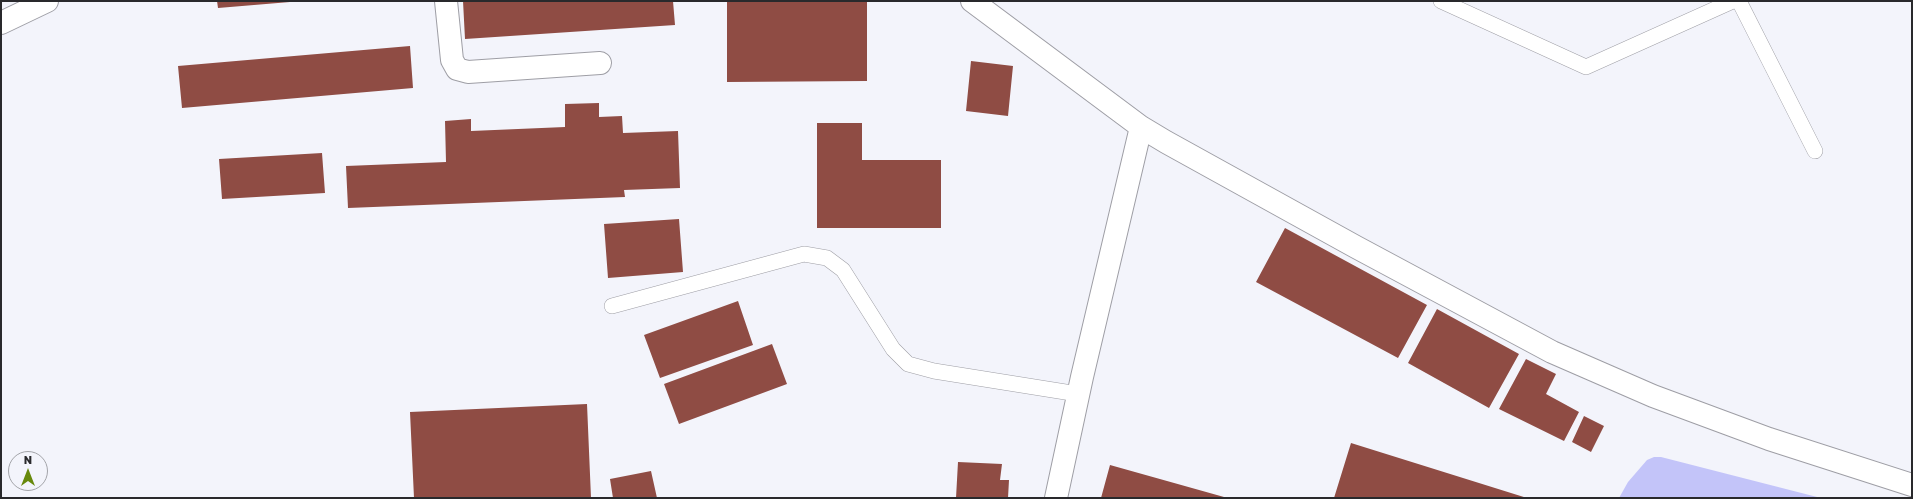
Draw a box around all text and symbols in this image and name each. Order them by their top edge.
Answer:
north arrow [8,451,48,491]
text: N [24,453,32,466]

